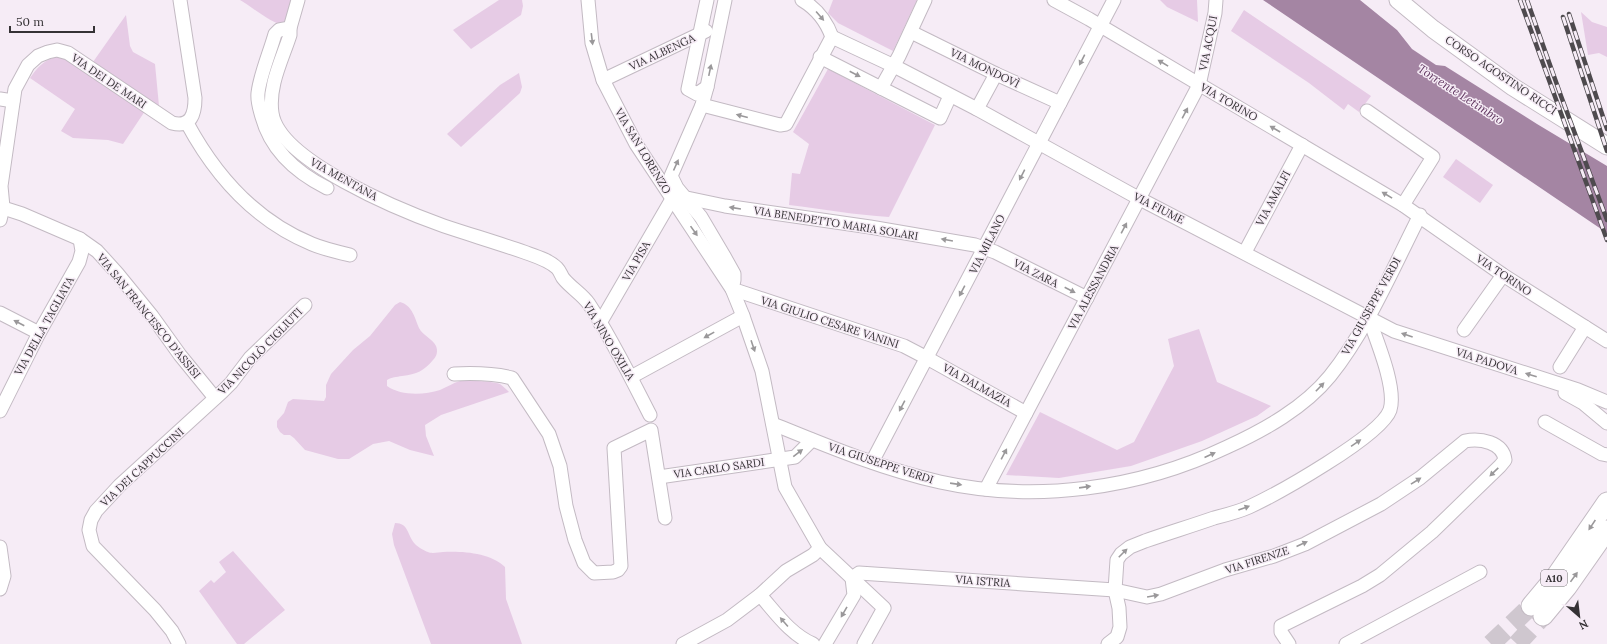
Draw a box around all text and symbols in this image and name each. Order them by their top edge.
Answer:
scale bar [10,8,94,34]
one-way arrow [816,10,825,21]
text: 50 m [16,14,44,29]
street label: VIA ACQUI [1196,14,1220,73]
street label: VIA ALBENGA [626,30,698,74]
street label: CORSO AGOSTINO RICCI [1443,32,1560,118]
one-way arrow [589,33,595,45]
street label: VIA MONDOVÌ [947,45,1022,91]
street label: VIA DEI DE MARI [68,50,149,111]
one-way arrow [1079,54,1086,66]
one-way arrow [1158,59,1168,67]
water label: Torrente Letimbro [1415,61,1507,127]
one-way arrow [708,64,714,77]
one-way arrow [849,71,861,78]
street label: VIA TORINO [1197,79,1260,124]
street label: VIA SAN LORENZO [611,105,674,197]
one-way arrow [1182,107,1188,119]
one-way arrow [736,112,749,118]
one-way arrow [1269,125,1281,132]
street label: VIA MENTANA [307,154,381,204]
one-way arrow [673,159,679,171]
street label: VIA AMALFI [1252,168,1294,229]
one-way arrow [1019,169,1025,181]
street label: VIA FIUME [1130,189,1187,227]
one-way arrow [1382,191,1392,199]
street label: VIA BENEDETTO MARIA SOLARI [752,203,920,243]
one-way arrow [729,205,741,211]
street label: VIA MILANO [966,212,1008,277]
one-way arrow [1121,222,1127,234]
one-way arrow [690,226,698,236]
street label: VIA PISA [618,237,654,284]
one-way arrow [940,237,953,243]
street label: VIA ALESSANDRIA [1064,241,1122,333]
street label: VIA SAN FRANCESCO D'ASSISI [94,250,204,382]
street label: VIA TORINO [1473,251,1535,299]
street label: VIA GIUSEPPE VERDI [1338,254,1404,358]
street label: VIA ZARA [1010,255,1062,291]
street label: VIA DELLA TAGLIATA [11,273,77,379]
one-way arrow [959,285,966,296]
one-way arrow [1064,287,1076,293]
street label: VIA GIULIO CESARE VANINI [758,293,901,351]
street label: VIA NINO OXILIA [580,298,638,384]
street label: VIA NICOLÒ CIGLIUTI [214,304,305,398]
one-way arrow [13,320,25,326]
one-way arrow [703,331,715,338]
one-way arrow [1401,332,1413,338]
one-way arrow [751,340,757,352]
street label: VIA PADOVA [1453,344,1521,378]
street label: VIA DALMAZIA [939,360,1015,410]
one-way arrow [1524,372,1536,378]
one-way arrow [1315,382,1325,392]
one-way arrow [898,400,905,411]
street label: VIA DEI CAPPUCCINI [97,424,187,510]
street label: VIA GIUSEPPE VERDI [826,439,936,487]
one-way arrow [1351,439,1361,447]
one-way arrow [1001,448,1008,460]
one-way arrow [793,449,803,458]
one-way arrow [1205,452,1216,458]
street label: VIA CARLO SARDI [672,455,766,481]
one-way arrow [1489,467,1499,477]
one-way arrow [1410,477,1421,484]
one-way arrow [950,481,962,487]
one-way arrow [1079,484,1091,490]
one-way arrow [1239,505,1251,511]
one-way arrow [1588,519,1595,531]
one-way arrow [1297,541,1308,547]
street label: VIA FIRENZE [1222,543,1291,577]
one-way arrow [1118,548,1128,558]
road number: A10 [1541,570,1567,586]
one-way arrow [1570,571,1579,582]
street label: VIA ISTRIA [954,572,1012,590]
one-way arrow [1147,592,1159,598]
north arrow [1559,596,1599,636]
one-way arrow [841,606,848,618]
one-way arrow [780,617,789,628]
text: N [1576,617,1591,633]

